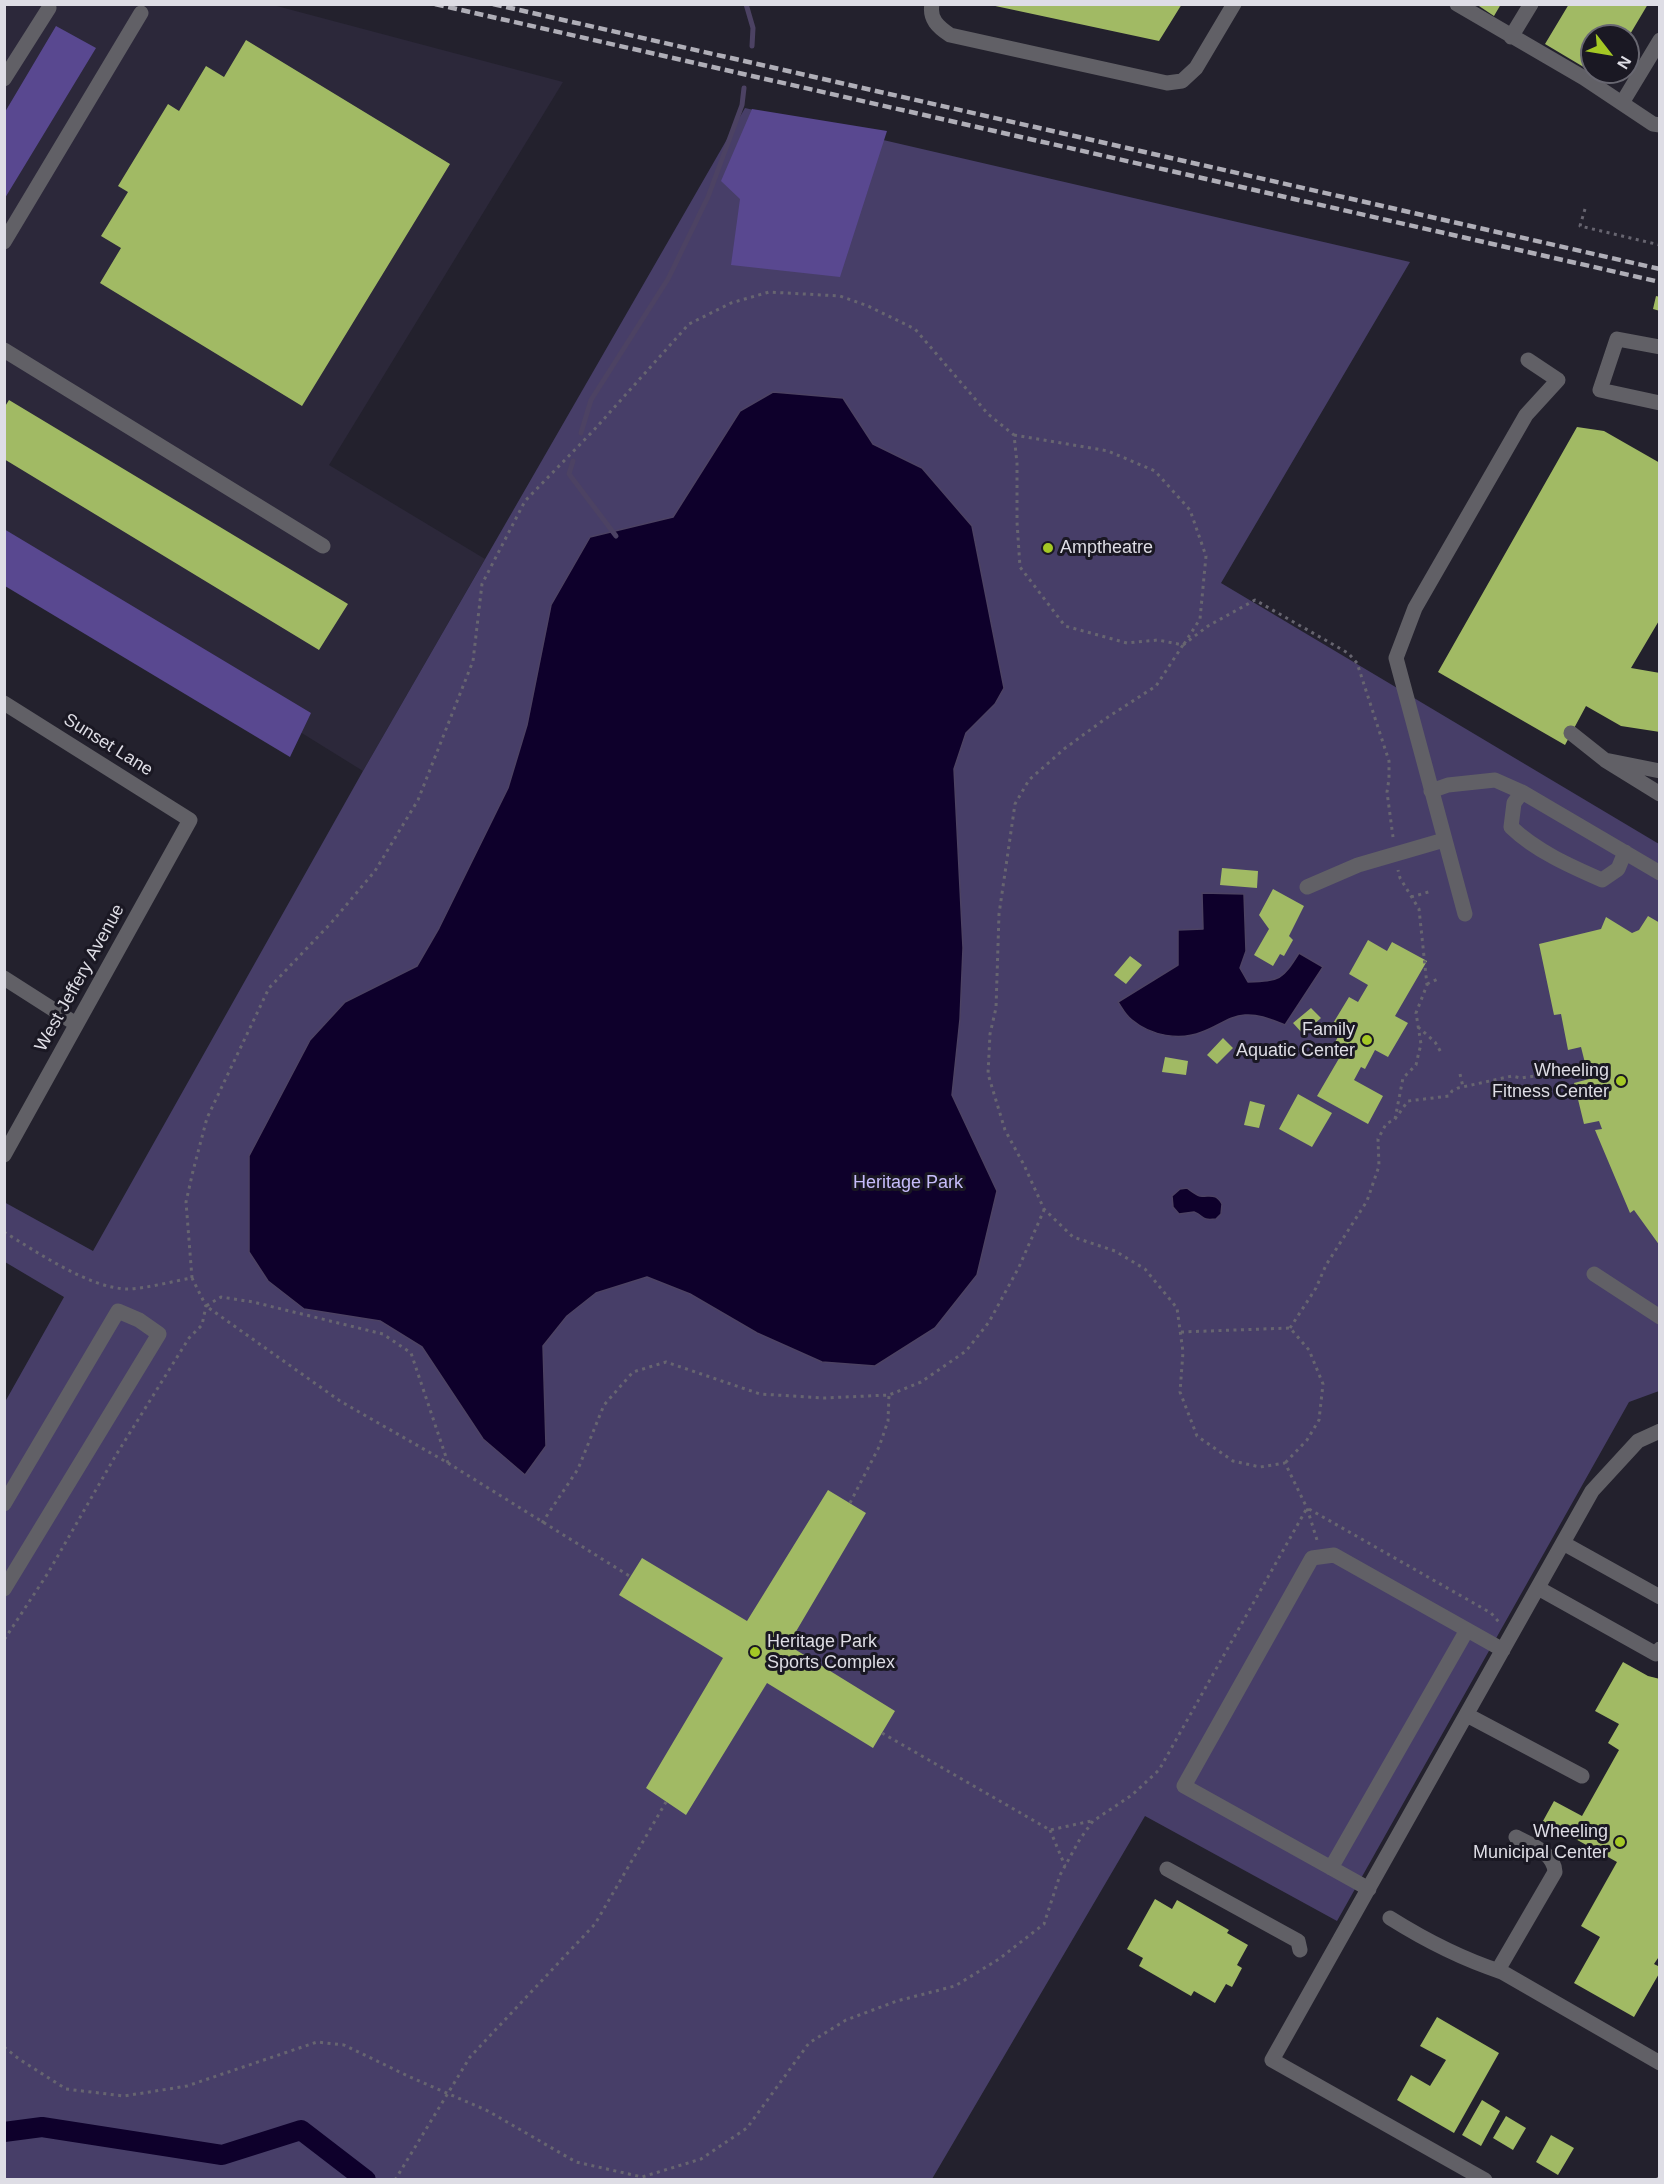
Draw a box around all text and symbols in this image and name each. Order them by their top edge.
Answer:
north arrow [1580,24,1640,84]
text: N [1614,53,1634,72]
place label: Amptheatre [1060,537,1153,559]
marker: Amptheatre [1041,541,1055,555]
street label: Sunset Lane [59,709,157,781]
street label: West Jeffery Avenue [31,901,129,1055]
place label: Family Aquatic Center [1236,1019,1355,1062]
marker: Family Aquatic Center [1360,1033,1374,1047]
place label: Wheeling Fitness Center [1492,1060,1609,1102]
marker: Wheeling Fitness Center [1614,1074,1628,1088]
park label: Heritage Park [853,1172,963,1194]
place label: Heritage Park Sports Complex [767,1631,895,1674]
marker: Heritage Park Sports Complex [748,1645,762,1659]
place label: Wheeling Municipal Center [1473,1821,1608,1864]
marker: Wheeling Municipal Center [1613,1835,1627,1849]

